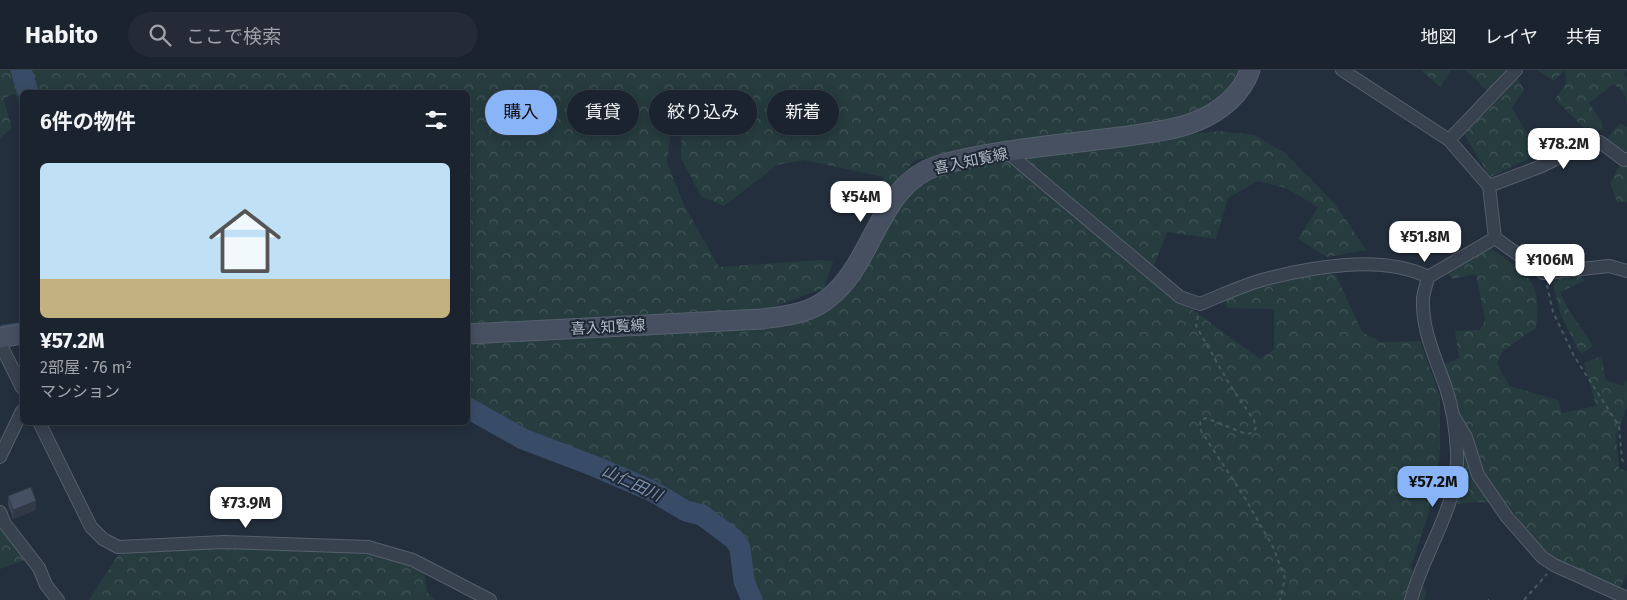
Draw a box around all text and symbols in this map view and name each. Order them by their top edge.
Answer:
search box [128,12,478,57]
text: Habito [25,21,98,49]
icon: search [146,21,174,49]
text: ここで検索 [186,25,281,48]
text: 地図 [1421,26,1457,48]
text: レイヤ [1485,26,1538,48]
text: 共有 [1566,26,1602,48]
chip: 購入 [485,90,557,135]
chip: 賃貸 [567,90,639,135]
chip: 絞り込み [649,90,757,135]
chip: 新着 [767,90,839,135]
icon: filters [422,106,450,134]
text: 6件の物件 [40,109,136,135]
pin: ¥78.2M [1523,128,1605,170]
text: ¥78.2M [1539,134,1589,153]
street label: 喜入知覧線 [932,144,1010,178]
pin: ¥54M [831,180,891,223]
text: ¥54M [841,187,881,206]
icon: home [200,196,290,286]
pin: ¥51.8M [1384,220,1466,263]
text: ¥51.8M [1400,227,1450,246]
pin: ¥106M [1515,244,1585,286]
text: ¥106M [1527,250,1574,269]
street label: 喜入知覧線 [570,316,646,338]
text: ¥57.2M [40,328,105,354]
text: 2部屋 · 76 m² [40,358,132,377]
text: マンション [40,382,120,401]
water label: 山仁田川 [599,461,667,506]
pin: ¥57.2M [1392,466,1474,508]
text: ¥57.2M [1408,472,1458,491]
pin: ¥73.9M [205,486,287,529]
text: ¥73.9M [221,493,271,512]

